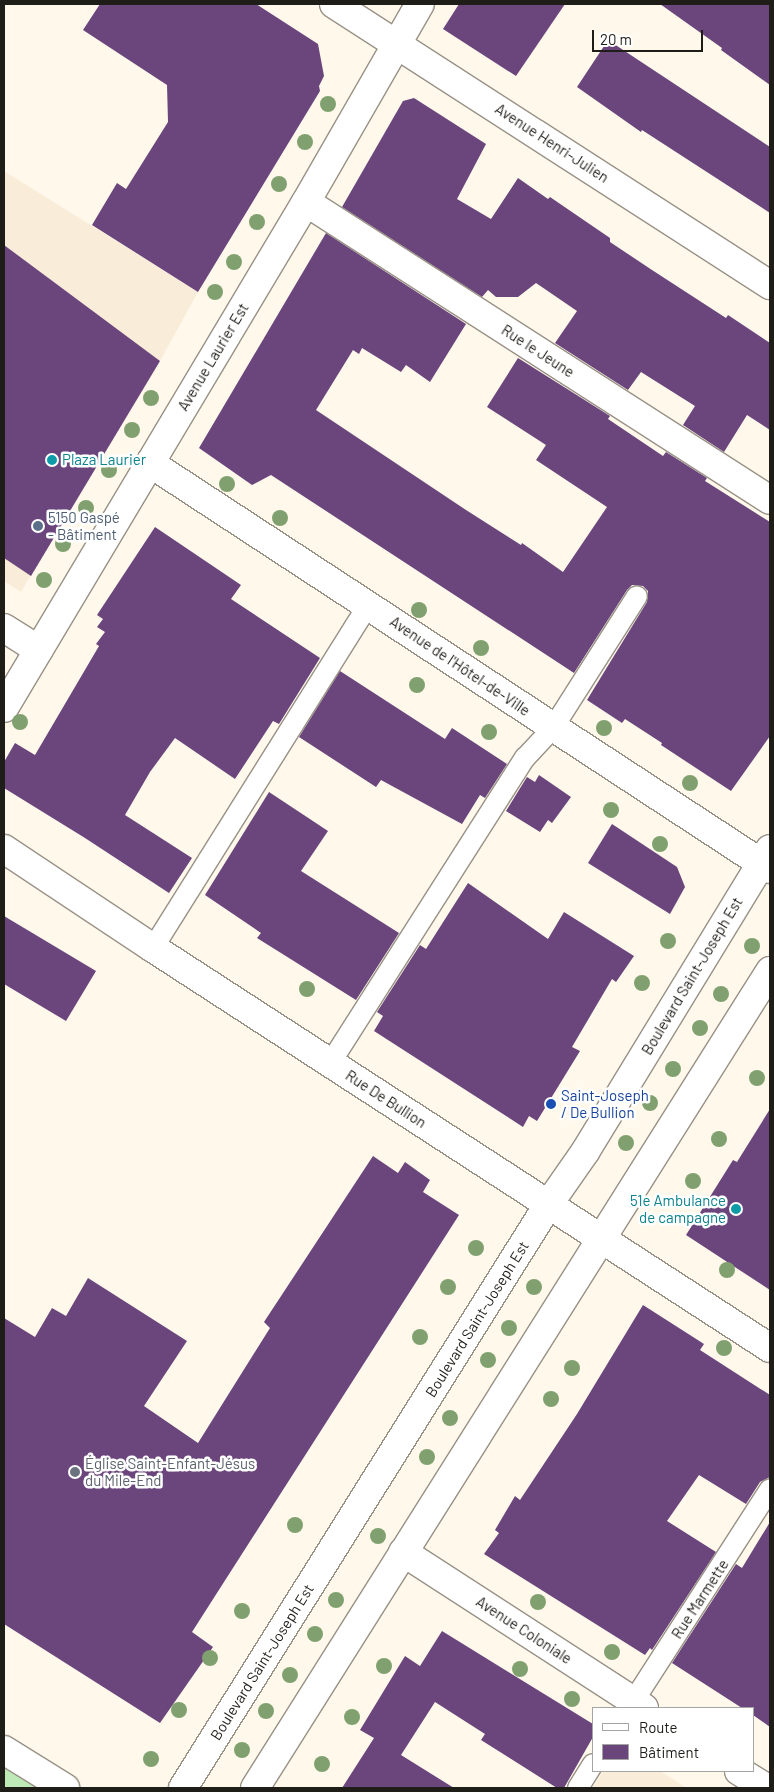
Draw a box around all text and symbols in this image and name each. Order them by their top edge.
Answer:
scale bar [594,20,705,52]
text: 20 m [600,30,632,48]
street label: Avenue Henri-Julien [492,100,612,186]
street label: Avenue Laurier Est [174,300,252,414]
street label: Rue le Jeune [498,321,578,381]
place label: Plaza Laurier [62,451,146,469]
marker: Plaza Laurier [46,454,58,466]
place label: 5150 Gaspé - Bâtiment [48,508,120,543]
marker: 5150 Gaspé - Bâtiment [32,520,44,532]
street label: Avenue de l'Hôtel-de-Ville [386,612,534,720]
street label: Boulevard Saint-Joseph Est [638,894,746,1058]
street label: Rue De Bullion [342,1066,430,1132]
place label: Saint-Joseph / De Bullion [561,1086,649,1121]
marker: Saint-Joseph / De Bullion [545,1098,557,1110]
place label: 51e Ambulance de campagne [630,1191,726,1226]
marker: 51e Ambulance de campagne [730,1203,742,1215]
street label: Boulevard Saint-Joseph Est [422,1238,532,1400]
place label: Église Saint-Enfant-Jésus du Mile-End [85,1454,255,1489]
marker: Église Saint-Enfant-Jésus du Mile-End [69,1466,81,1478]
street label: Rue Marmette [668,1556,732,1642]
street label: Boulevard Saint-Joseph Est [207,1581,317,1743]
street label: Avenue Coloniale [473,1592,575,1668]
legend [592,1707,754,1772]
text: Route [639,1718,678,1736]
text: Bâtiment [639,1743,699,1761]

